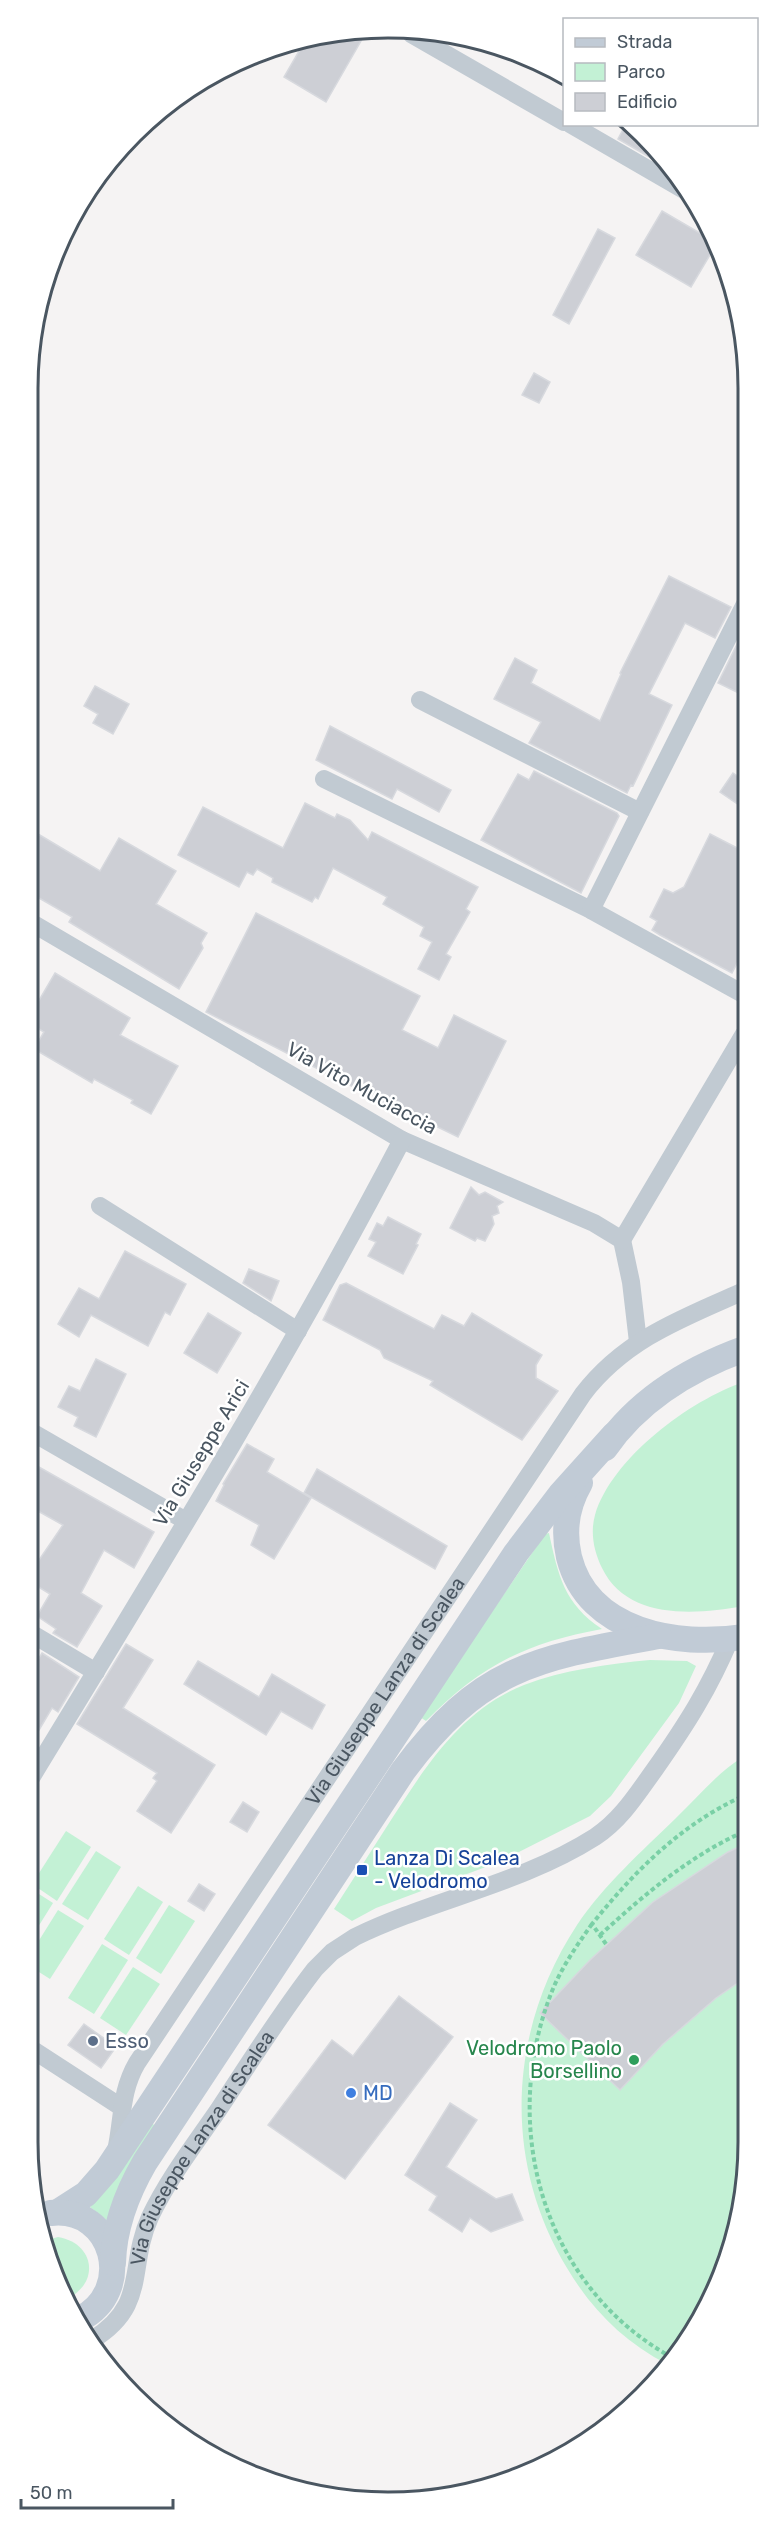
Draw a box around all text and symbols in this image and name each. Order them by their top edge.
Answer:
legend [563,18,758,126]
text: Strada [617,31,673,53]
text: Parco [617,61,665,83]
text: Edificio [617,91,677,113]
street label: Via Vito Muciaccia [283,1037,441,1139]
street label: Via Giuseppe Arici [148,1375,254,1531]
street label: Via Giuseppe Lanza di Scalea [300,1572,470,1810]
place label: Lanza Di Scalea - Velodromo [374,1846,520,1893]
marker: Lanza Di Scalea - Velodromo [355,1863,369,1877]
street label: Via Giuseppe Lanza di Scalea [125,2026,279,2267]
place label: Esso [105,2029,149,2053]
marker: Esso [86,2034,100,2048]
place label: Velodromo Paolo Borsellino [466,2036,622,2083]
marker: Velodromo Paolo Borsellino [627,2053,641,2067]
place label: MD [363,2081,393,2105]
marker: MD [344,2086,358,2100]
scale bar [21,2472,172,2510]
text: 50 m [30,2482,73,2504]

